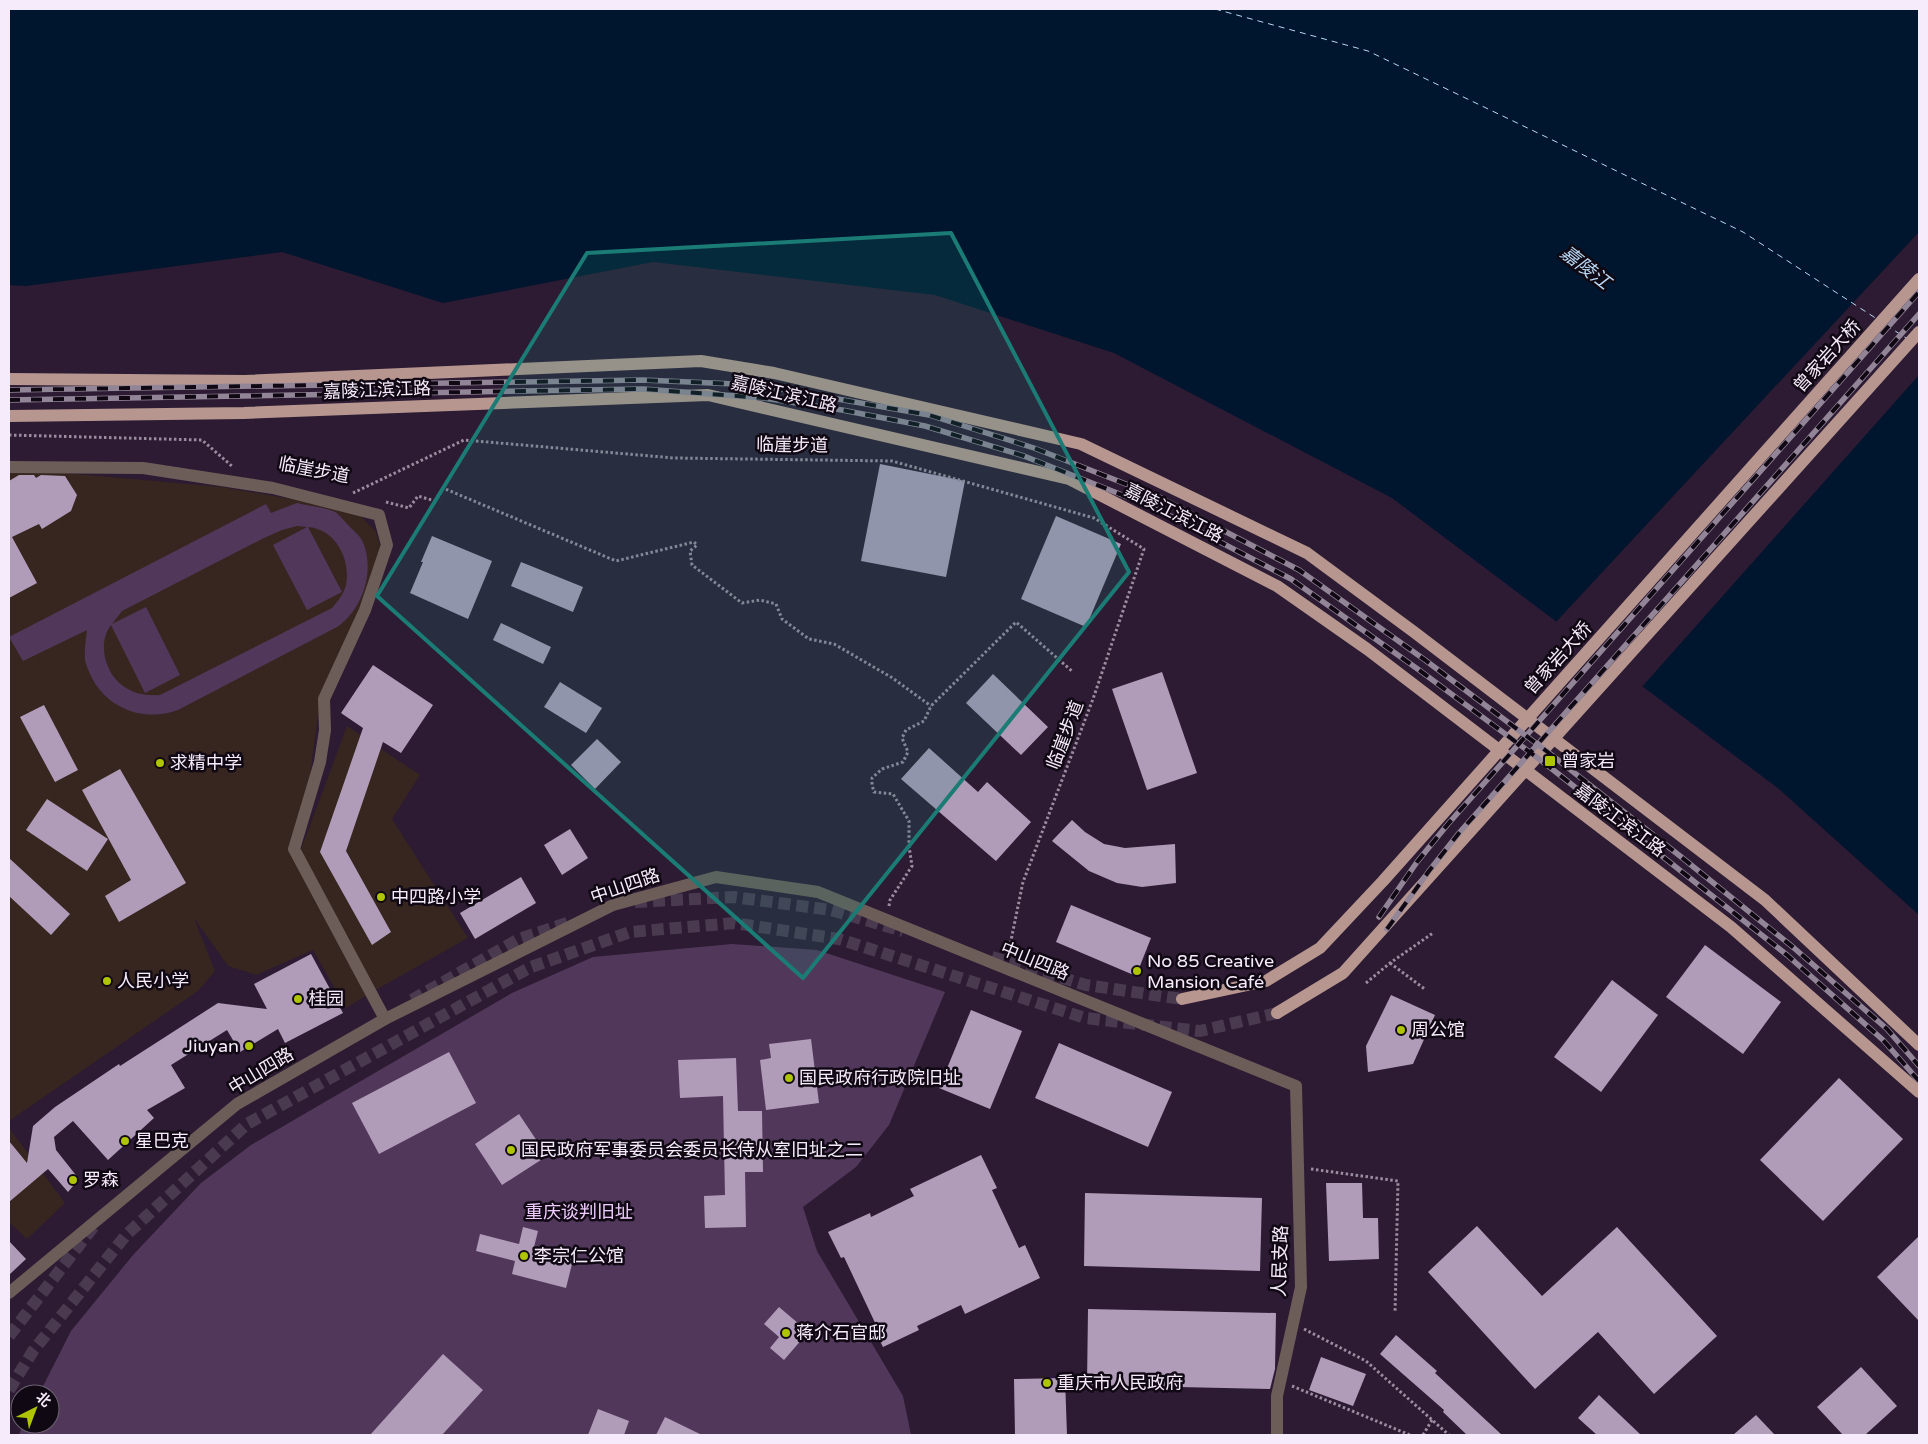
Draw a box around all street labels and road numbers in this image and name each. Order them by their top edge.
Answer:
street label: 曾家岩大桥 [1789,315,1865,397]
street label: 嘉陵江滨江路 [729,371,839,417]
street label: 嘉陵江滨江路 [323,377,431,403]
street label: 临崖步道 [756,433,828,457]
street label: 临崖步道 [277,452,351,488]
street label: 嘉陵江滨江路 [1121,479,1227,547]
street label: 曾家岩大桥 [1520,617,1596,699]
street label: 临崖步道 [1042,697,1088,773]
street label: 嘉陵江滨江路 [1570,779,1670,861]
street label: 中山四路 [587,864,663,908]
street label: 中山四路 [998,937,1072,985]
street label: 中山四路 [224,1043,298,1099]
street label: 人民支路 [1268,1225,1292,1297]

